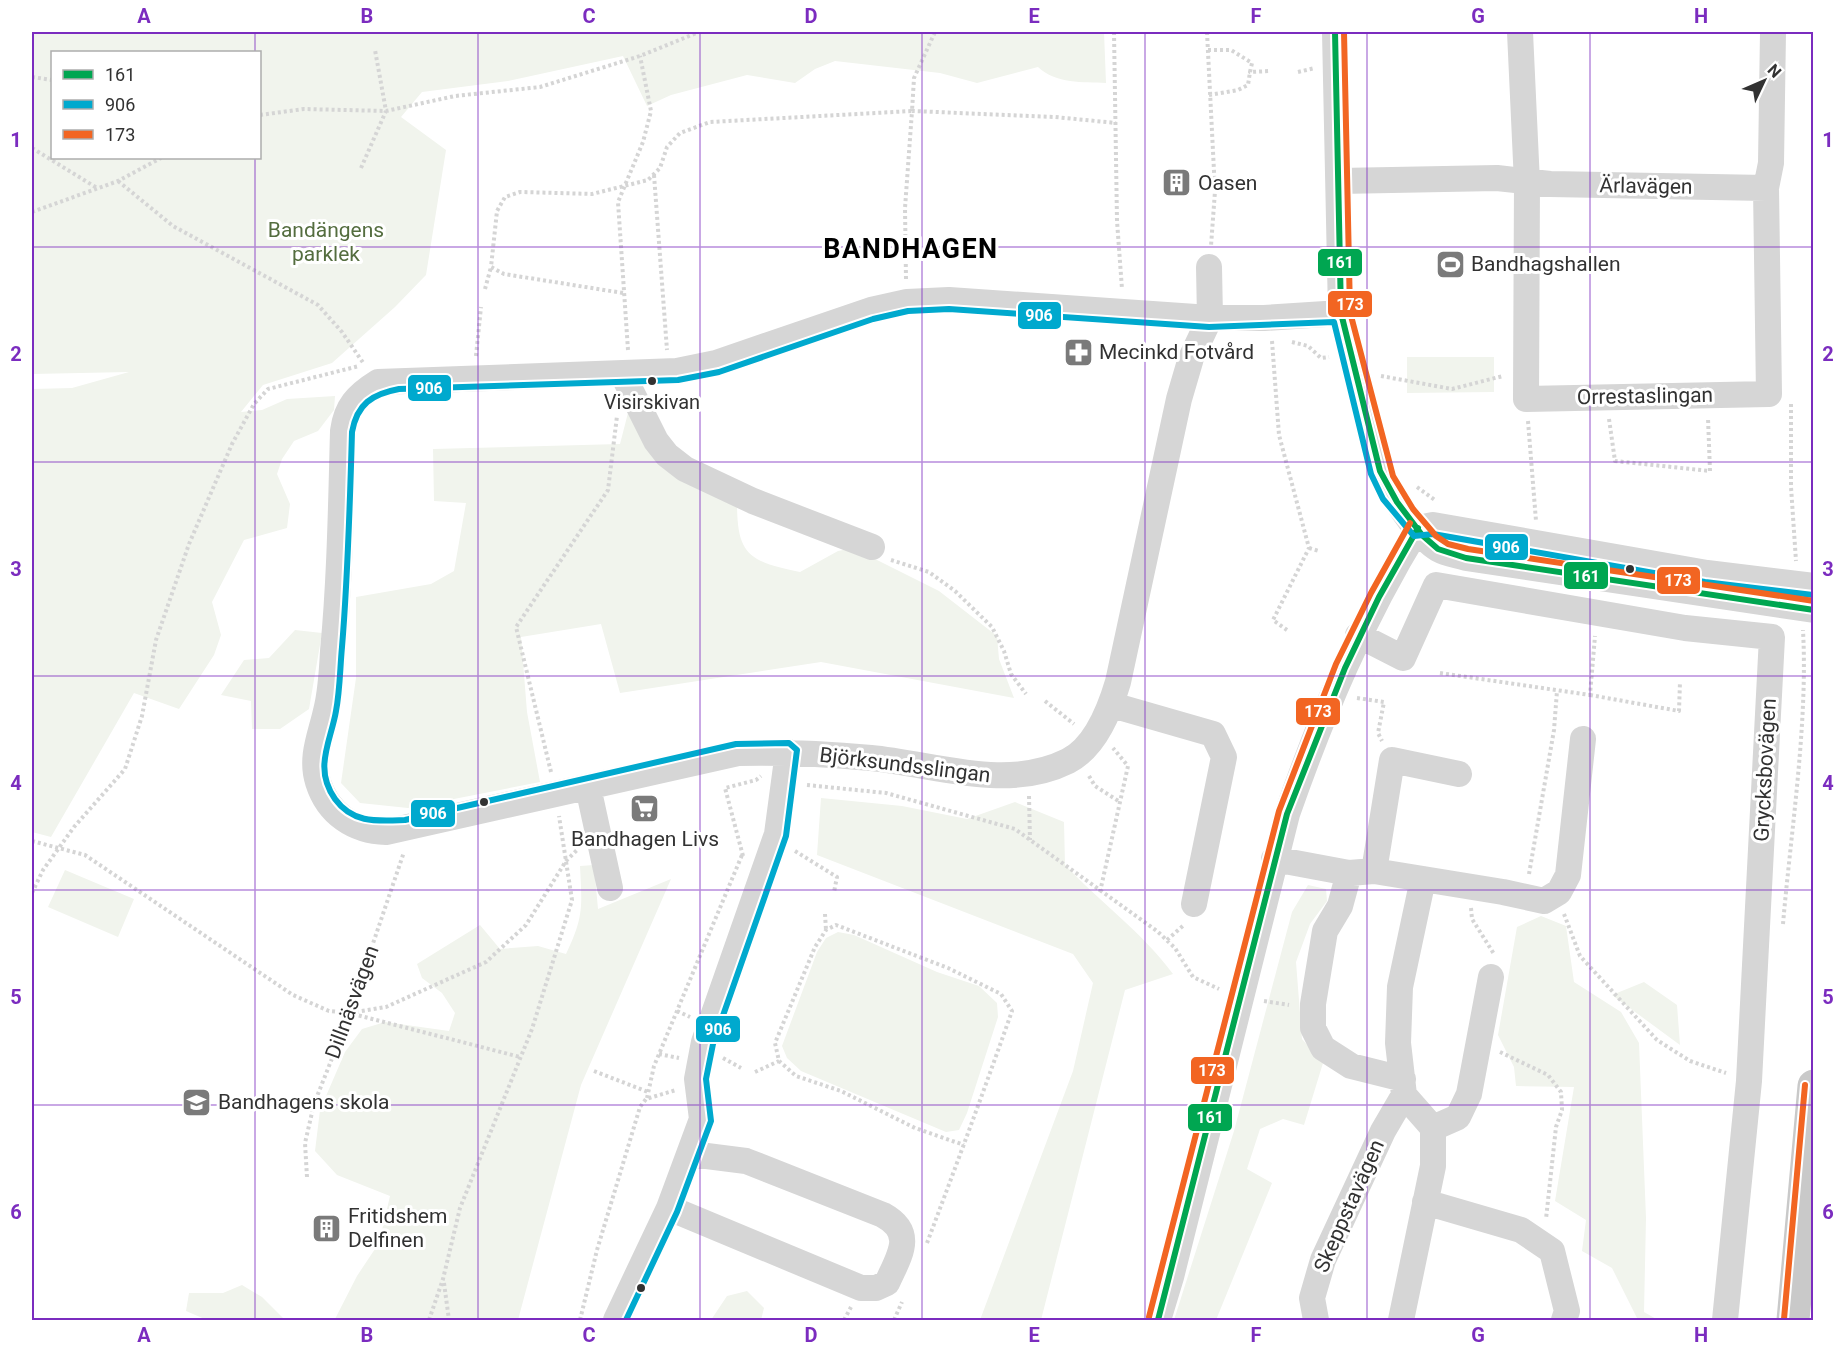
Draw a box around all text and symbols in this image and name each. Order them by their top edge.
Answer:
text: A [137,4,151,28]
text: B [361,4,373,28]
text: C [582,4,596,28]
text: D [805,4,818,28]
text: E [1028,4,1040,28]
text: F [1251,4,1262,28]
text: G [1471,4,1485,28]
text: H [1694,4,1708,28]
legend [51,51,261,159]
north arrow [1734,51,1794,111]
text: N [1764,60,1785,82]
text: 161 [105,64,135,85]
text: 906 [105,94,135,115]
text: 173 [105,124,135,145]
text: 1 [10,128,22,152]
text: 1 [1822,128,1834,152]
building icon: Oasen [1161,167,1193,199]
place label: Oasen [1198,171,1257,195]
street label: Ärlavägen [1599,173,1693,199]
park label: Bandängens parklek [268,218,384,266]
district label: BANDHAGEN [823,233,999,265]
line badge: 161 [1317,248,1363,277]
sports icon: Bandhagshallen [1434,248,1466,280]
place label: Bandhagshallen [1471,252,1621,276]
text: 161 [1326,253,1354,272]
line badge: 173 [1327,290,1373,318]
text: 173 [1336,295,1364,314]
line badge: 906 [1017,301,1062,330]
text: 906 [1025,306,1053,325]
pharmacy icon: Mecinkd Fotvård [1062,336,1094,368]
place label: Mecinkd Fotvård [1099,340,1254,364]
text: 2 [10,342,22,366]
text: 2 [1822,342,1834,366]
line badge: 906 [407,374,452,402]
marker: Visirskivan [646,375,658,387]
text: 906 [415,379,443,398]
street label: Orrestaslingan [1577,383,1713,409]
place label: Visirskivan [604,390,700,414]
line badge: 906 [1484,533,1529,561]
text: 906 [1492,538,1520,557]
text: 3 [10,557,22,581]
text: 3 [1822,557,1834,581]
line badge: 161 [1563,561,1609,590]
unlabelled marker [1624,563,1636,575]
line badge: 173 [1656,566,1701,595]
text: 161 [1572,567,1600,586]
text: 173 [1664,571,1692,590]
line badge: 173 [1295,697,1341,726]
street label: Grycksbovägen [1749,698,1781,842]
text: 173 [1304,702,1332,721]
street label: Björksundsslingan [818,743,992,787]
text: 4 [10,771,22,795]
text: 4 [1822,771,1834,795]
supermarket icon: Bandhagen Livs [629,792,661,824]
unlabelled marker [478,796,490,808]
line badge: 906 [410,799,456,828]
text: 906 [419,804,447,823]
place label: Bandhagen Livs [571,827,719,851]
street label: Dillnäsvägen [320,942,384,1062]
text: 5 [10,985,22,1009]
text: 5 [1822,985,1834,1009]
line badge: 906 [695,1015,741,1043]
text: 906 [704,1020,732,1039]
line badge: 173 [1190,1056,1235,1085]
text: 173 [1198,1061,1226,1080]
school or university icon: Bandhagens skola [181,1086,213,1118]
place label: Bandhagens skola [218,1090,390,1114]
line badge: 161 [1187,1103,1233,1132]
text: 161 [1196,1108,1224,1127]
street label: Skeppstavägen [1309,1136,1389,1276]
text: 6 [10,1200,22,1224]
text: 6 [1822,1200,1834,1224]
place label: Fritidshem Delfinen [348,1204,447,1252]
building icon: Fritidshem Delfinen [311,1212,343,1244]
unlabelled marker [635,1282,647,1294]
text: A [137,1323,151,1347]
text: B [361,1323,373,1347]
text: C [582,1323,596,1347]
text: D [805,1323,818,1347]
text: E [1028,1323,1040,1347]
text: F [1251,1323,1262,1347]
text: G [1471,1323,1485,1347]
text: H [1694,1323,1708,1347]

